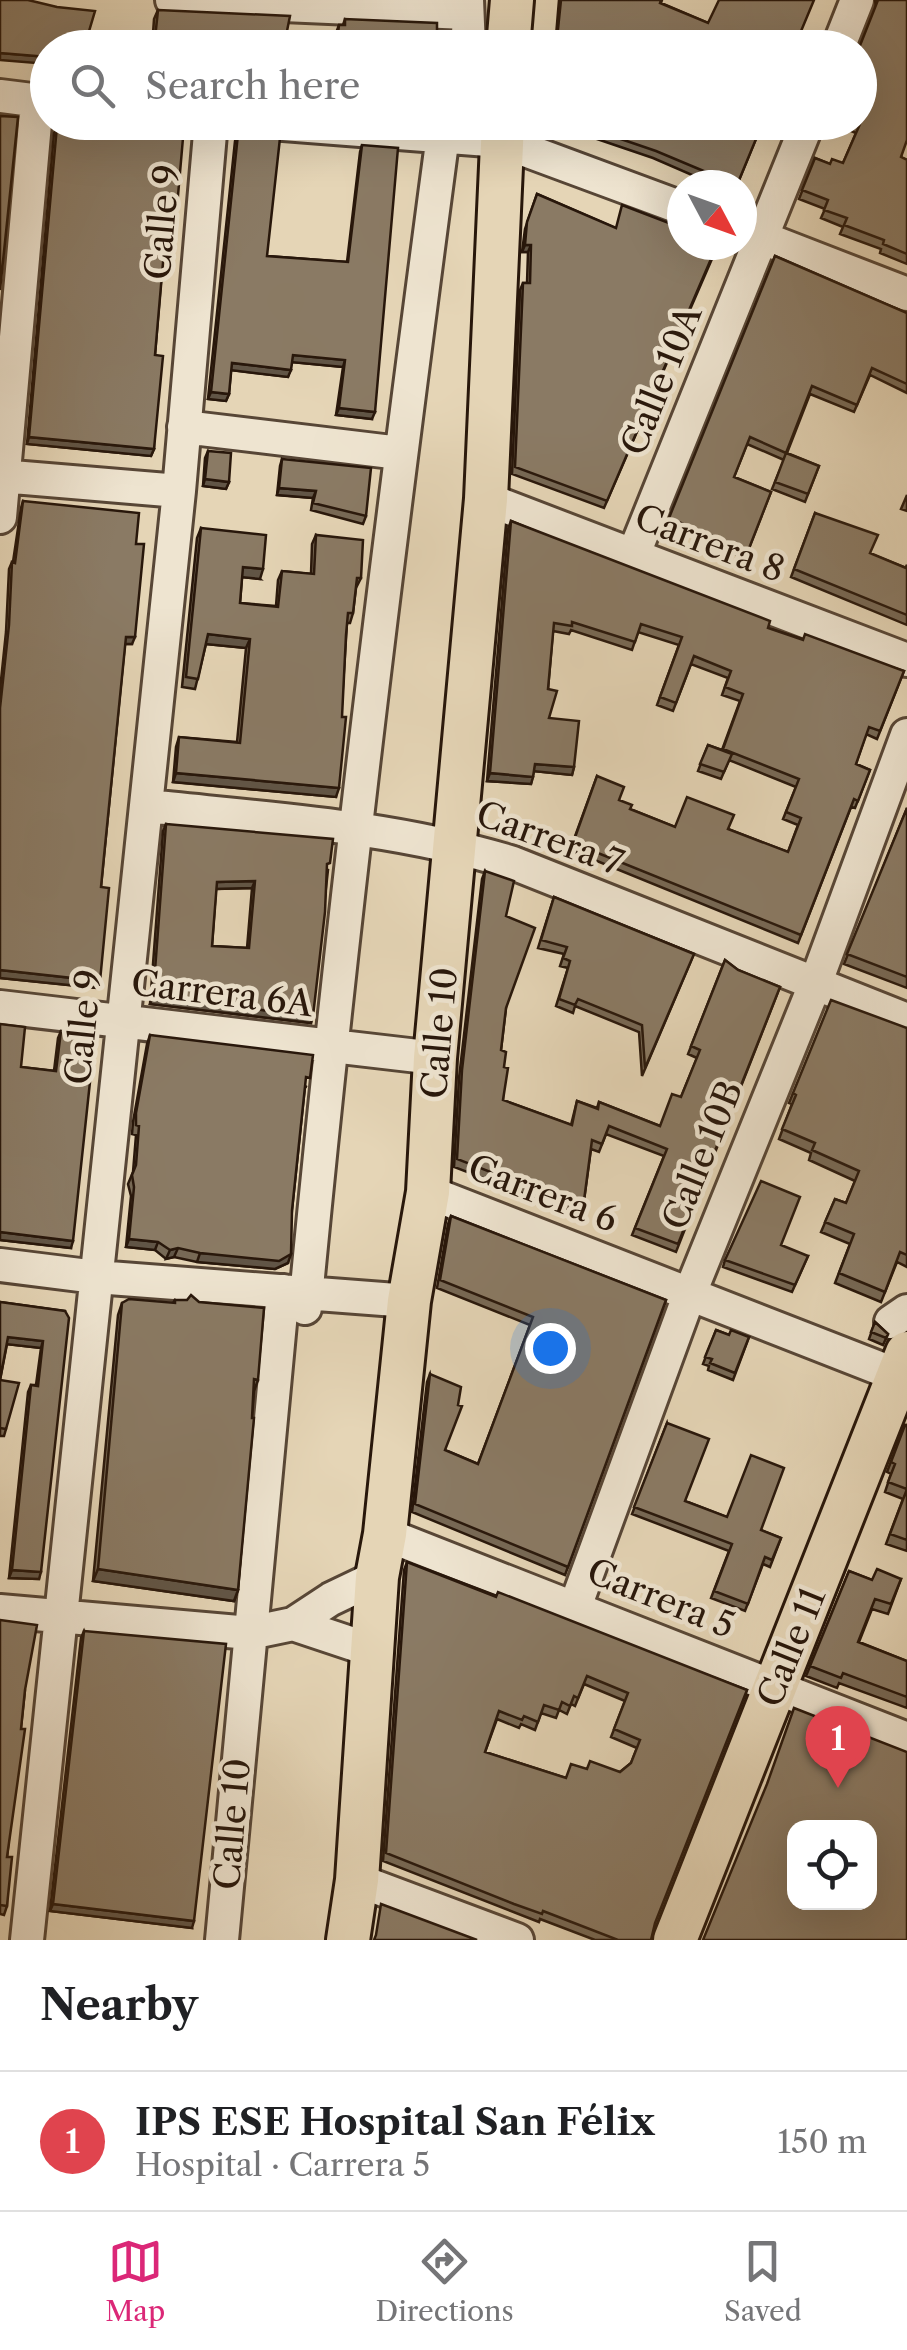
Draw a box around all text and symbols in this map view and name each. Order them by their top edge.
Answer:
search box [30,30,877,140]
icon: search [65,58,120,113]
text: Search here [145,62,360,109]
street label: Calle 9 [136,163,188,281]
north arrow [667,170,757,260]
street label: Calle 10A [612,298,711,461]
street label: Carrera 8 [629,495,791,591]
street label: Carrera 7 [471,792,629,884]
street label: Carrera 6A [129,961,316,1026]
street label: Calle 10 [412,965,466,1101]
street label: Calle 9 [56,967,110,1087]
street label: Calle 10B [653,1074,751,1236]
street label: Carrera 6 [462,1145,624,1241]
your location [525,1323,576,1374]
street label: Carrera 5 [581,1549,741,1647]
street label: Calle 11 [748,1581,834,1713]
pin: 1 [806,1706,870,1788]
street label: Calle 10 [205,1756,259,1892]
map controls [787,1820,877,1910]
button: locate [787,1820,877,1910]
text: Nearby [40,1979,198,2031]
text: IPS ESE Hospital San Félix [135,2098,655,2145]
text: 1 [65,2122,80,2161]
text: 150 m [778,2122,867,2161]
text: Hospital · Carrera 5 [135,2145,430,2184]
tab: Map [105,2234,165,2328]
tab: Directions [375,2234,514,2328]
tab: Saved [724,2234,802,2328]

